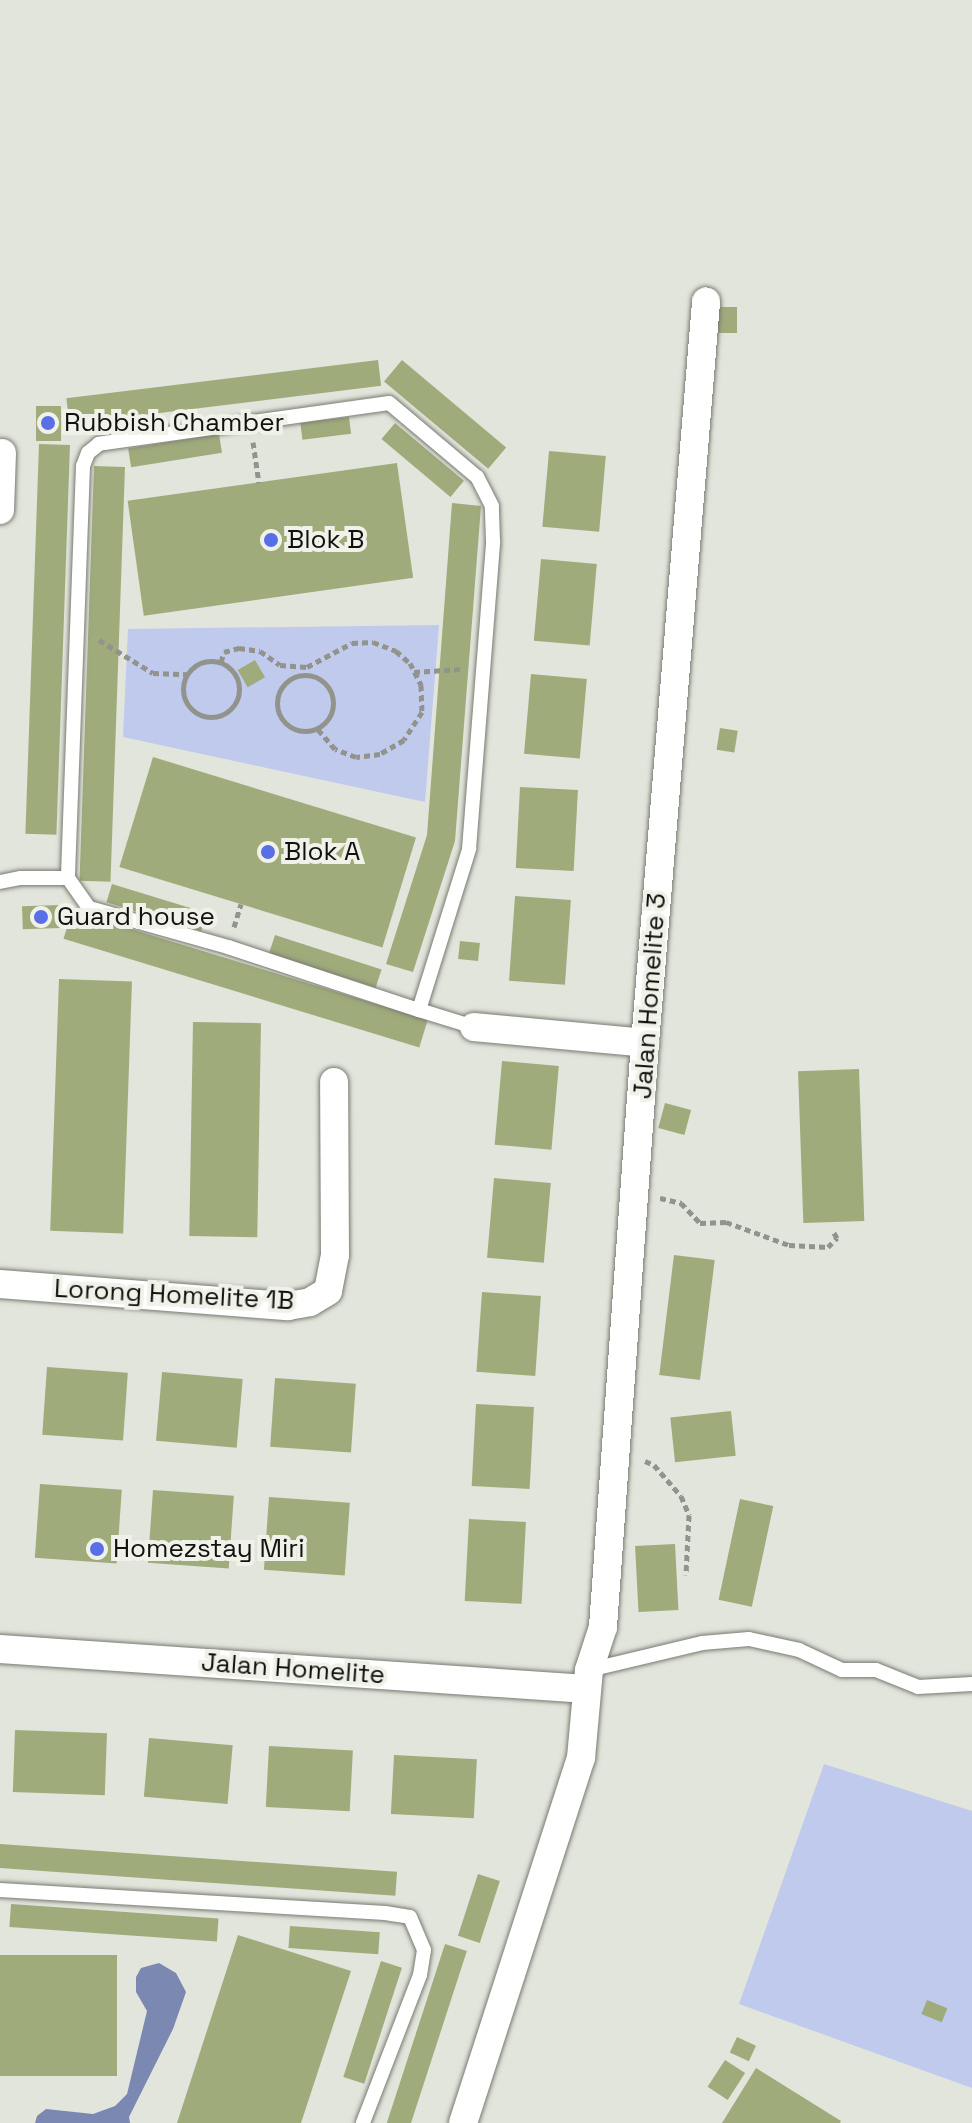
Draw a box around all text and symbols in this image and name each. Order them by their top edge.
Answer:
place label: Rubbish Chamber [64,407,284,439]
marker: Rubbish Chamber [39,414,57,432]
place label: Blok B [287,524,364,556]
marker: Blok B [262,531,280,549]
place label: Blok A [284,836,361,868]
marker: Blok A [259,843,277,861]
street label: Jalan Homelite 3 [627,892,673,1100]
place label: Guard house [57,901,215,933]
marker: Guard house [32,908,50,926]
street label: Lorong Homelite 1B [53,1273,295,1317]
place label: Homezstay Miri [113,1533,304,1565]
marker: Homezstay Miri [88,1540,106,1558]
street label: Jalan Homelite [200,1647,386,1691]

